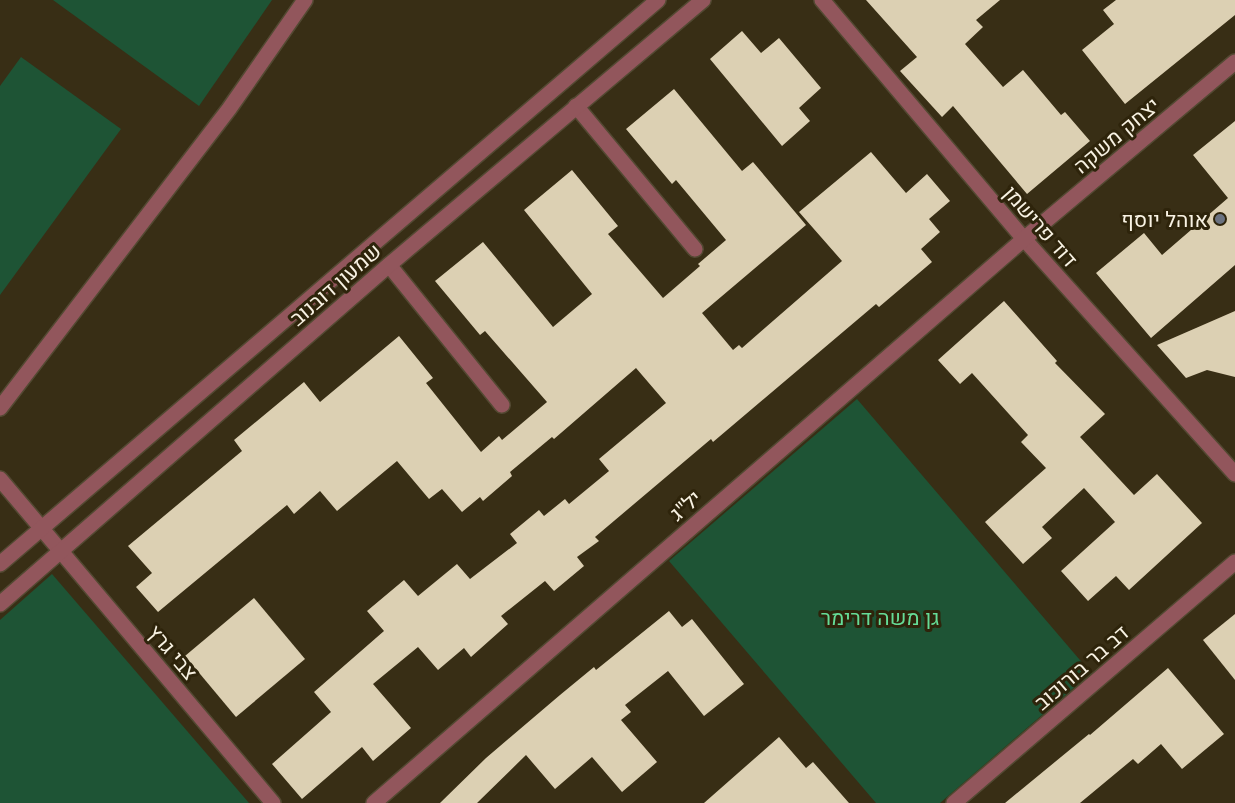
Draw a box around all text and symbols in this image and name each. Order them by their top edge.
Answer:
street label: יצחק משקה [1068,91,1164,179]
street label: דוד פרישמן [999,180,1083,272]
place label: אוהל יוסף [1121,206,1208,232]
marker: אוהל יוסף [1213,212,1227,226]
street label: שמעון דובנוב [284,237,386,331]
street label: יל"ג [664,484,706,526]
park label: גן משה דרימר [821,604,939,630]
street label: צבי גרץ [142,619,204,685]
street label: דב בר בורוכוב [1028,619,1134,715]

